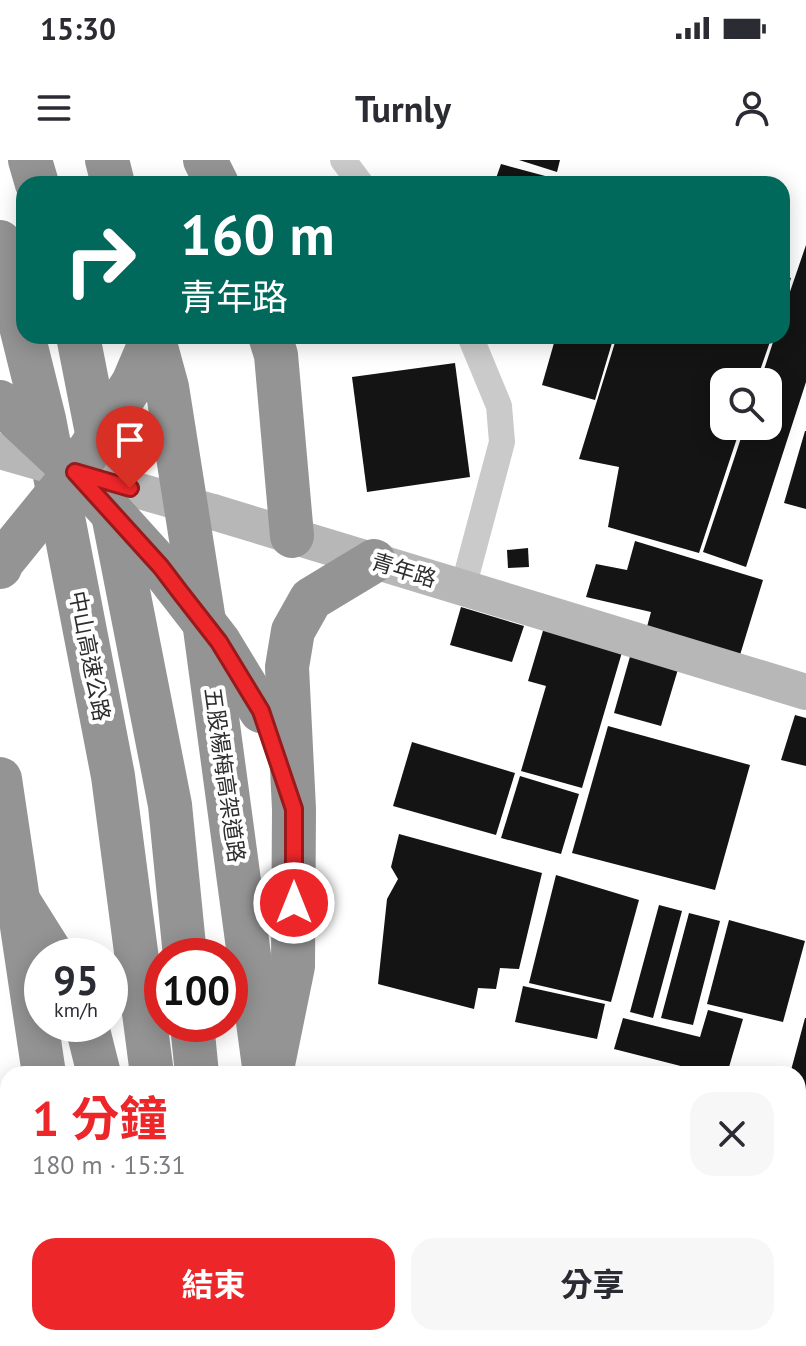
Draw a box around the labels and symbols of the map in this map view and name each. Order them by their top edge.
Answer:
pin [96,406,164,488]
street label: 青年路 [368,547,440,593]
street label: 中山高速公路 [64,589,116,723]
street label: 五股楊梅高架道路 [199,686,251,864]
position arrow [252,861,336,945]
speed limit sign: 100 [144,938,248,1042]

